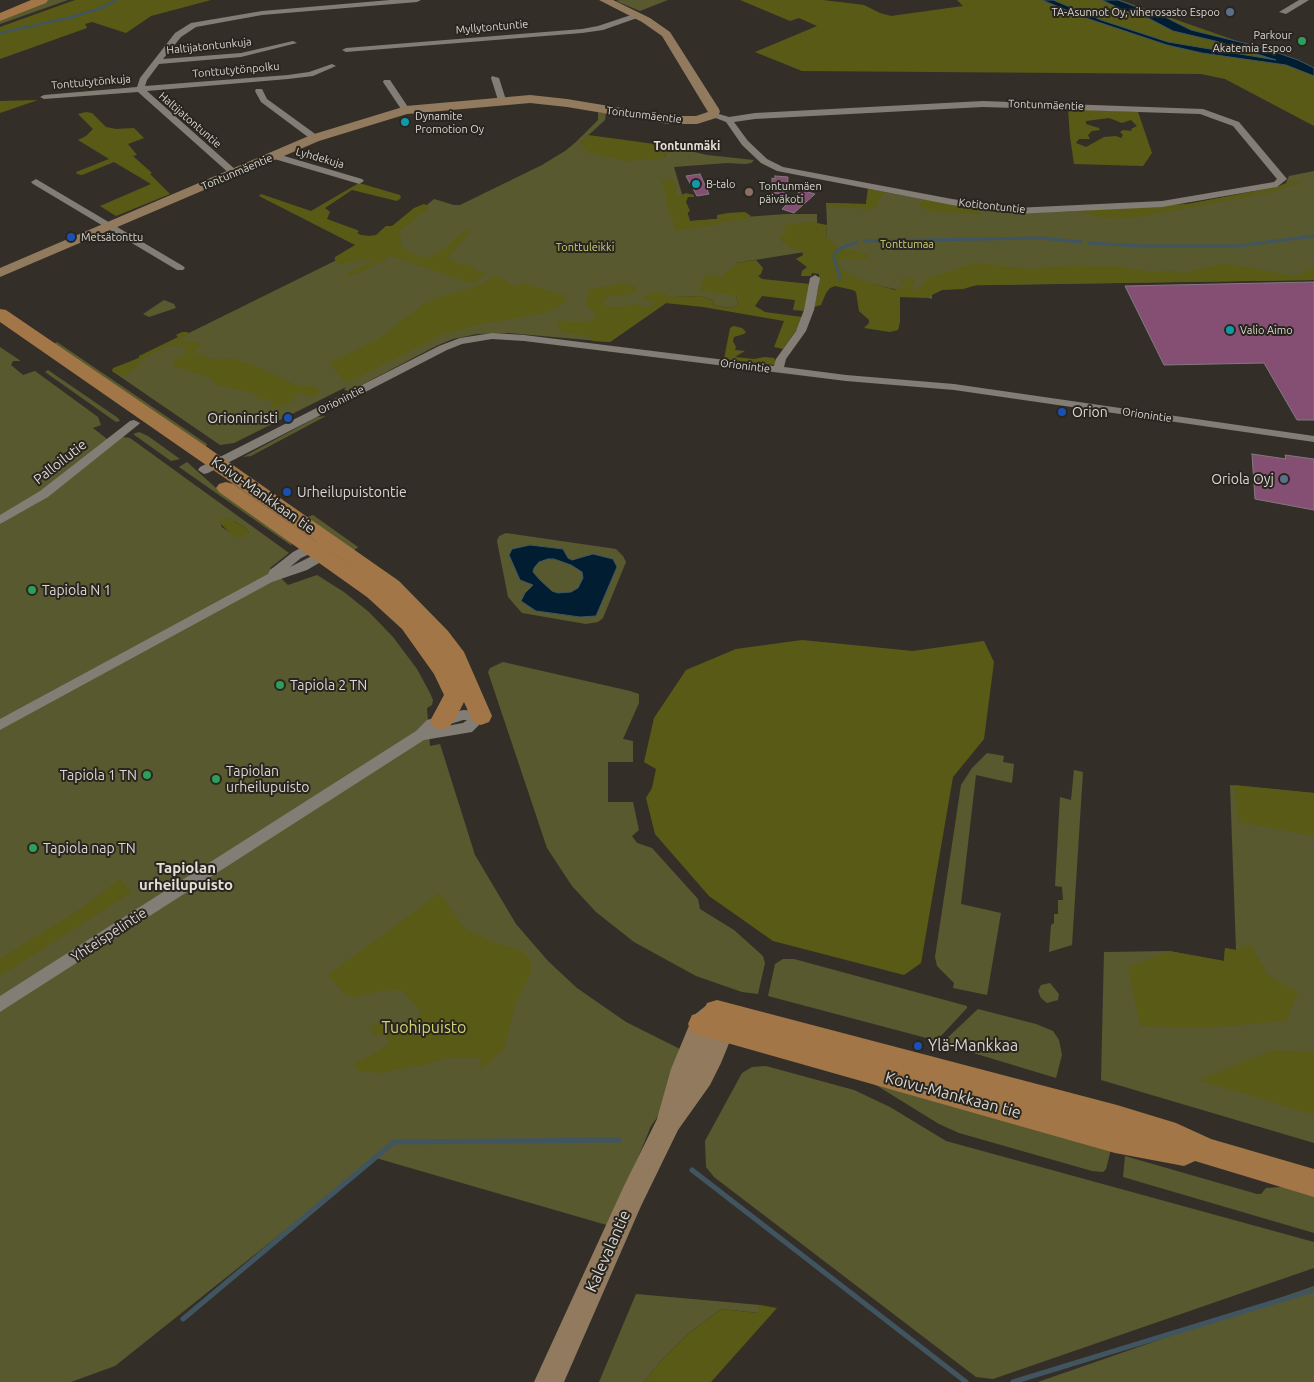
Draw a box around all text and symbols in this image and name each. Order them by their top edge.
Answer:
place label: TA-Asunnot Oy, viherosasto Espoo [1051,5,1220,19]
marker: TA-Asunnot Oy, viherosasto Espoo [1224,6,1236,18]
street label: Myllytontuntie [455,17,529,37]
place label: Parkour Akatemia Espoo [1213,28,1292,54]
street label: Haltijatontunkuja [166,35,252,57]
marker: Parkour Akatemia Espoo [1296,35,1308,47]
street label: Tonttutytönpolku [192,60,280,80]
street label: Tonttutytönkuja [51,72,131,92]
street label: Haltijatontuntie [156,89,224,151]
street label: Tontunmäentie [1008,97,1084,113]
street label: Tontunmäentie [606,104,682,126]
place label: Dynamite Promotion Oy [415,109,484,135]
marker: Dynamite Promotion Oy [399,116,411,128]
district label: Tontunmäki [654,139,720,153]
street label: Lyhdekuja [294,145,346,171]
street label: Tontunmäentie [200,151,274,193]
place label: B-talo [706,177,735,191]
marker: B-talo [690,178,702,190]
place label: Tontunmäen päiväkoti [759,179,822,205]
marker: Tontunmäen päiväkoti [743,186,755,198]
street label: Kotitontuntie [958,196,1026,216]
place label: Metsätonttu [81,230,143,244]
marker: Metsätonttu [65,231,77,243]
park label: Tonttumaa [880,237,934,251]
park label: Tonttuleikki [556,240,614,254]
place label: Valio Aimo [1240,323,1293,337]
marker: Valio Aimo [1224,324,1236,336]
street label: Orionintie [719,356,771,376]
street label: Orionintie [316,383,366,417]
place label: Orion [1072,404,1108,420]
street label: Orionintie [1121,405,1173,425]
marker: Orion [1056,406,1068,418]
place label: Orioninristi [207,410,278,426]
marker: Orioninristi [282,412,294,424]
street label: Palloilutie [30,436,90,488]
street label: Koivu-Mankkaan tie [208,453,318,537]
place label: Oriola Oyj [1211,471,1274,487]
marker: Oriola Oyj [1278,473,1290,485]
place label: Urheilupuistontie [297,484,407,500]
marker: Urheilupuistontie [281,486,293,498]
place label: Tapiola N 1 [42,582,111,598]
marker: Tapiola N 1 [26,584,38,596]
place label: Tapiola 2 TN [290,677,367,693]
marker: Tapiola 2 TN [274,679,286,691]
place label: Tapiolan urheilupuisto [226,763,309,796]
place label: Tapiola 1 TN [60,767,137,783]
marker: Tapiola 1 TN [141,769,153,781]
marker: Tapiolan urheilupuisto [210,773,222,785]
place label: Tapiola nap TN [43,840,136,856]
marker: Tapiola nap TN [27,842,39,854]
district label: Tapiolan urheilupuisto [139,859,233,894]
street label: Yhteispelintie [68,904,150,966]
park label: Tuohipuisto [382,1018,466,1038]
place label: Ylä-Mankkaa [928,1036,1018,1056]
marker: Ylä-Mankkaa [912,1040,924,1052]
street label: Koivu-Mankkaan tie [883,1068,1023,1122]
street label: Kalevalantie [581,1207,635,1295]

